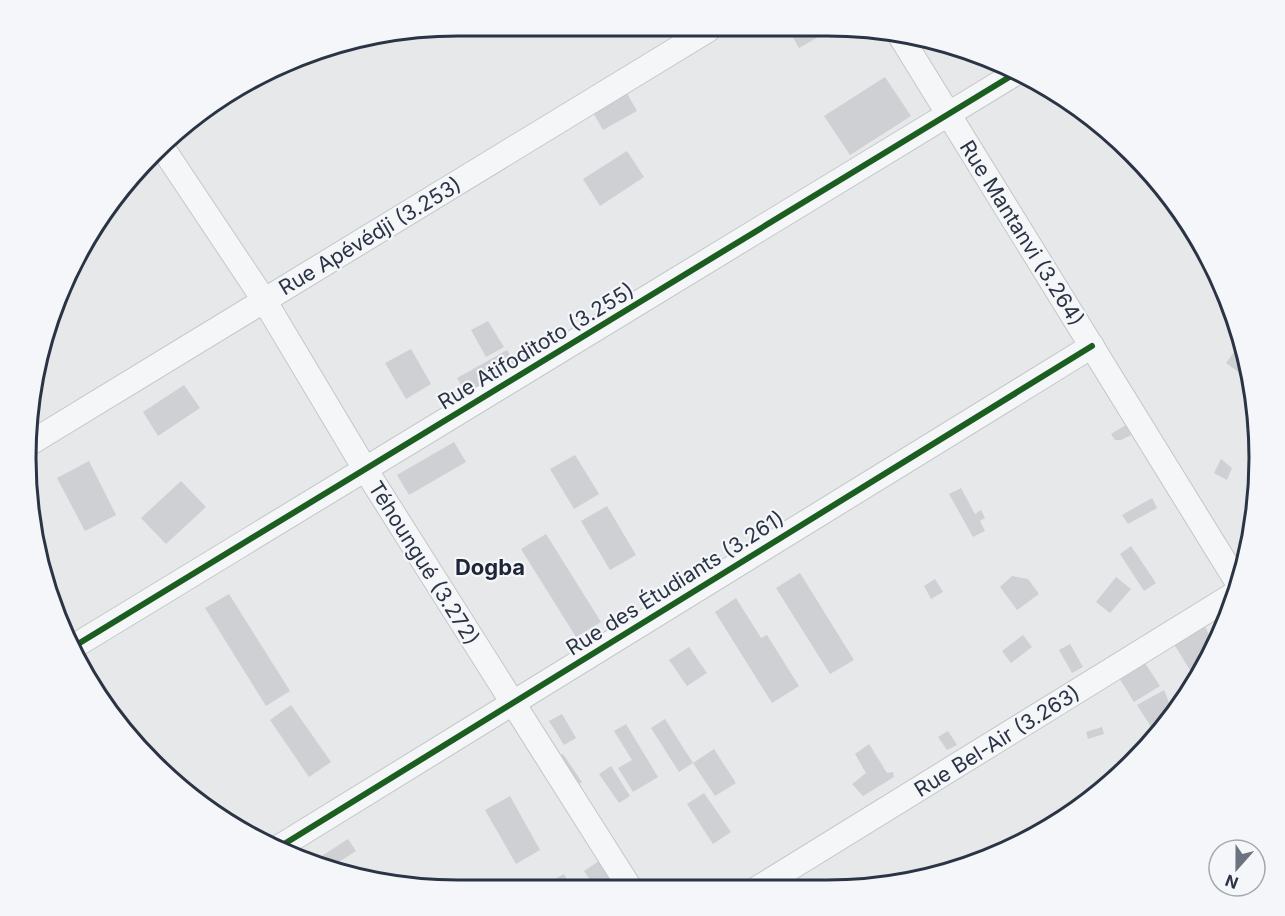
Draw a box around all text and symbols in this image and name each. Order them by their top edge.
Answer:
street label: Rue Mantanvi (3.264) [955,136,1089,330]
street label: Rue Apévédji (3.253) [274,172,466,300]
street label: Rue Atifoditoto (3.255) [433,277,639,415]
street label: Téhoungué (3.272) [363,476,485,650]
street label: Rue des Étudiants (3.261) [561,505,789,660]
district label: Dogba [455,554,525,580]
street label: Rue Bel-Air (3.263) [910,680,1084,802]
north arrow [1207,838,1267,898]
text: N [1222,870,1241,894]

